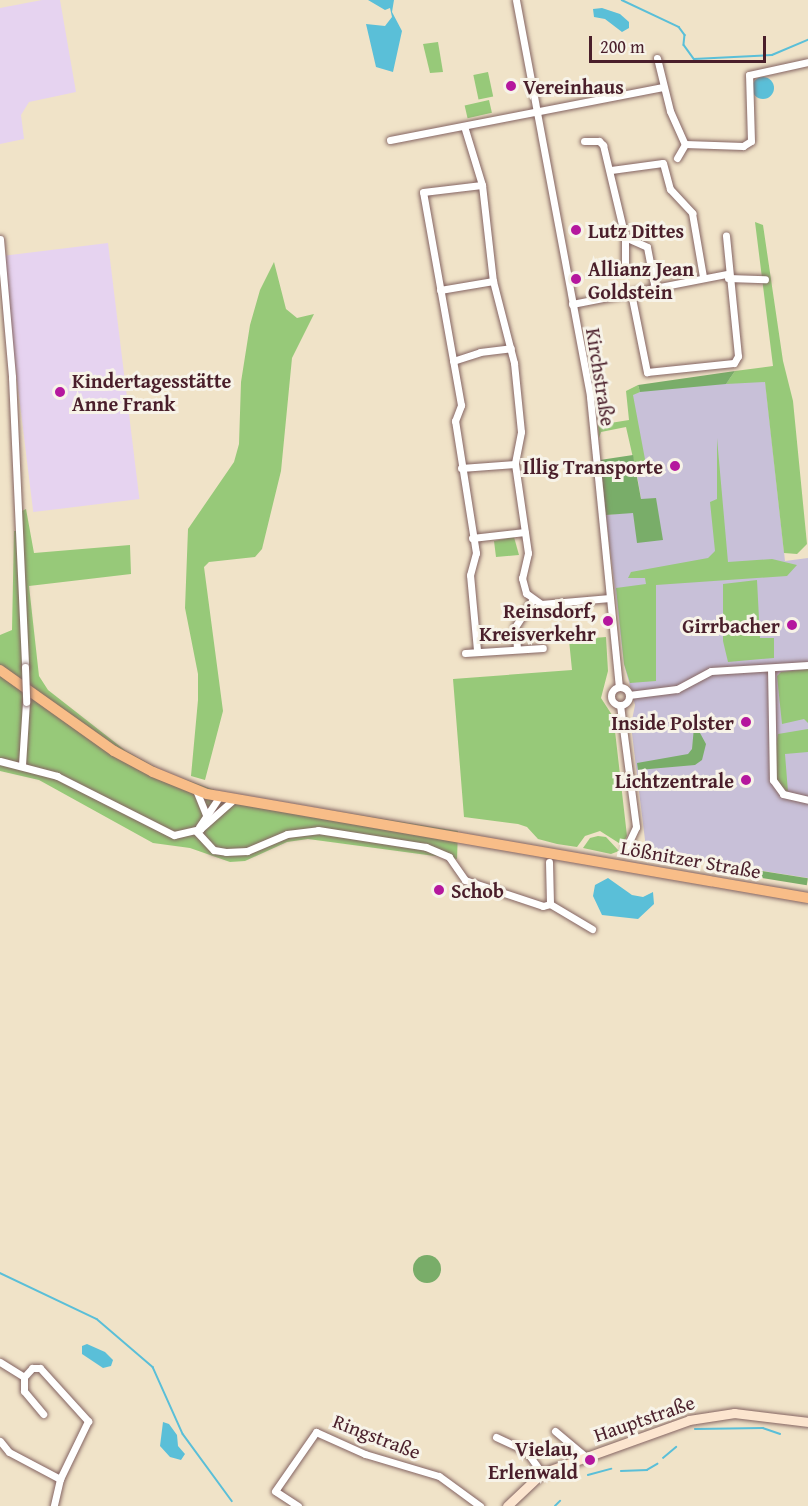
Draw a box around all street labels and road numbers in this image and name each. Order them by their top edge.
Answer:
street label: Kirchstraße [581,326,621,428]
street label: Lößnitzer Straße [619,835,763,883]
street label: Hauptstraße [590,1390,698,1446]
street label: Ringstraße [330,1408,424,1464]

